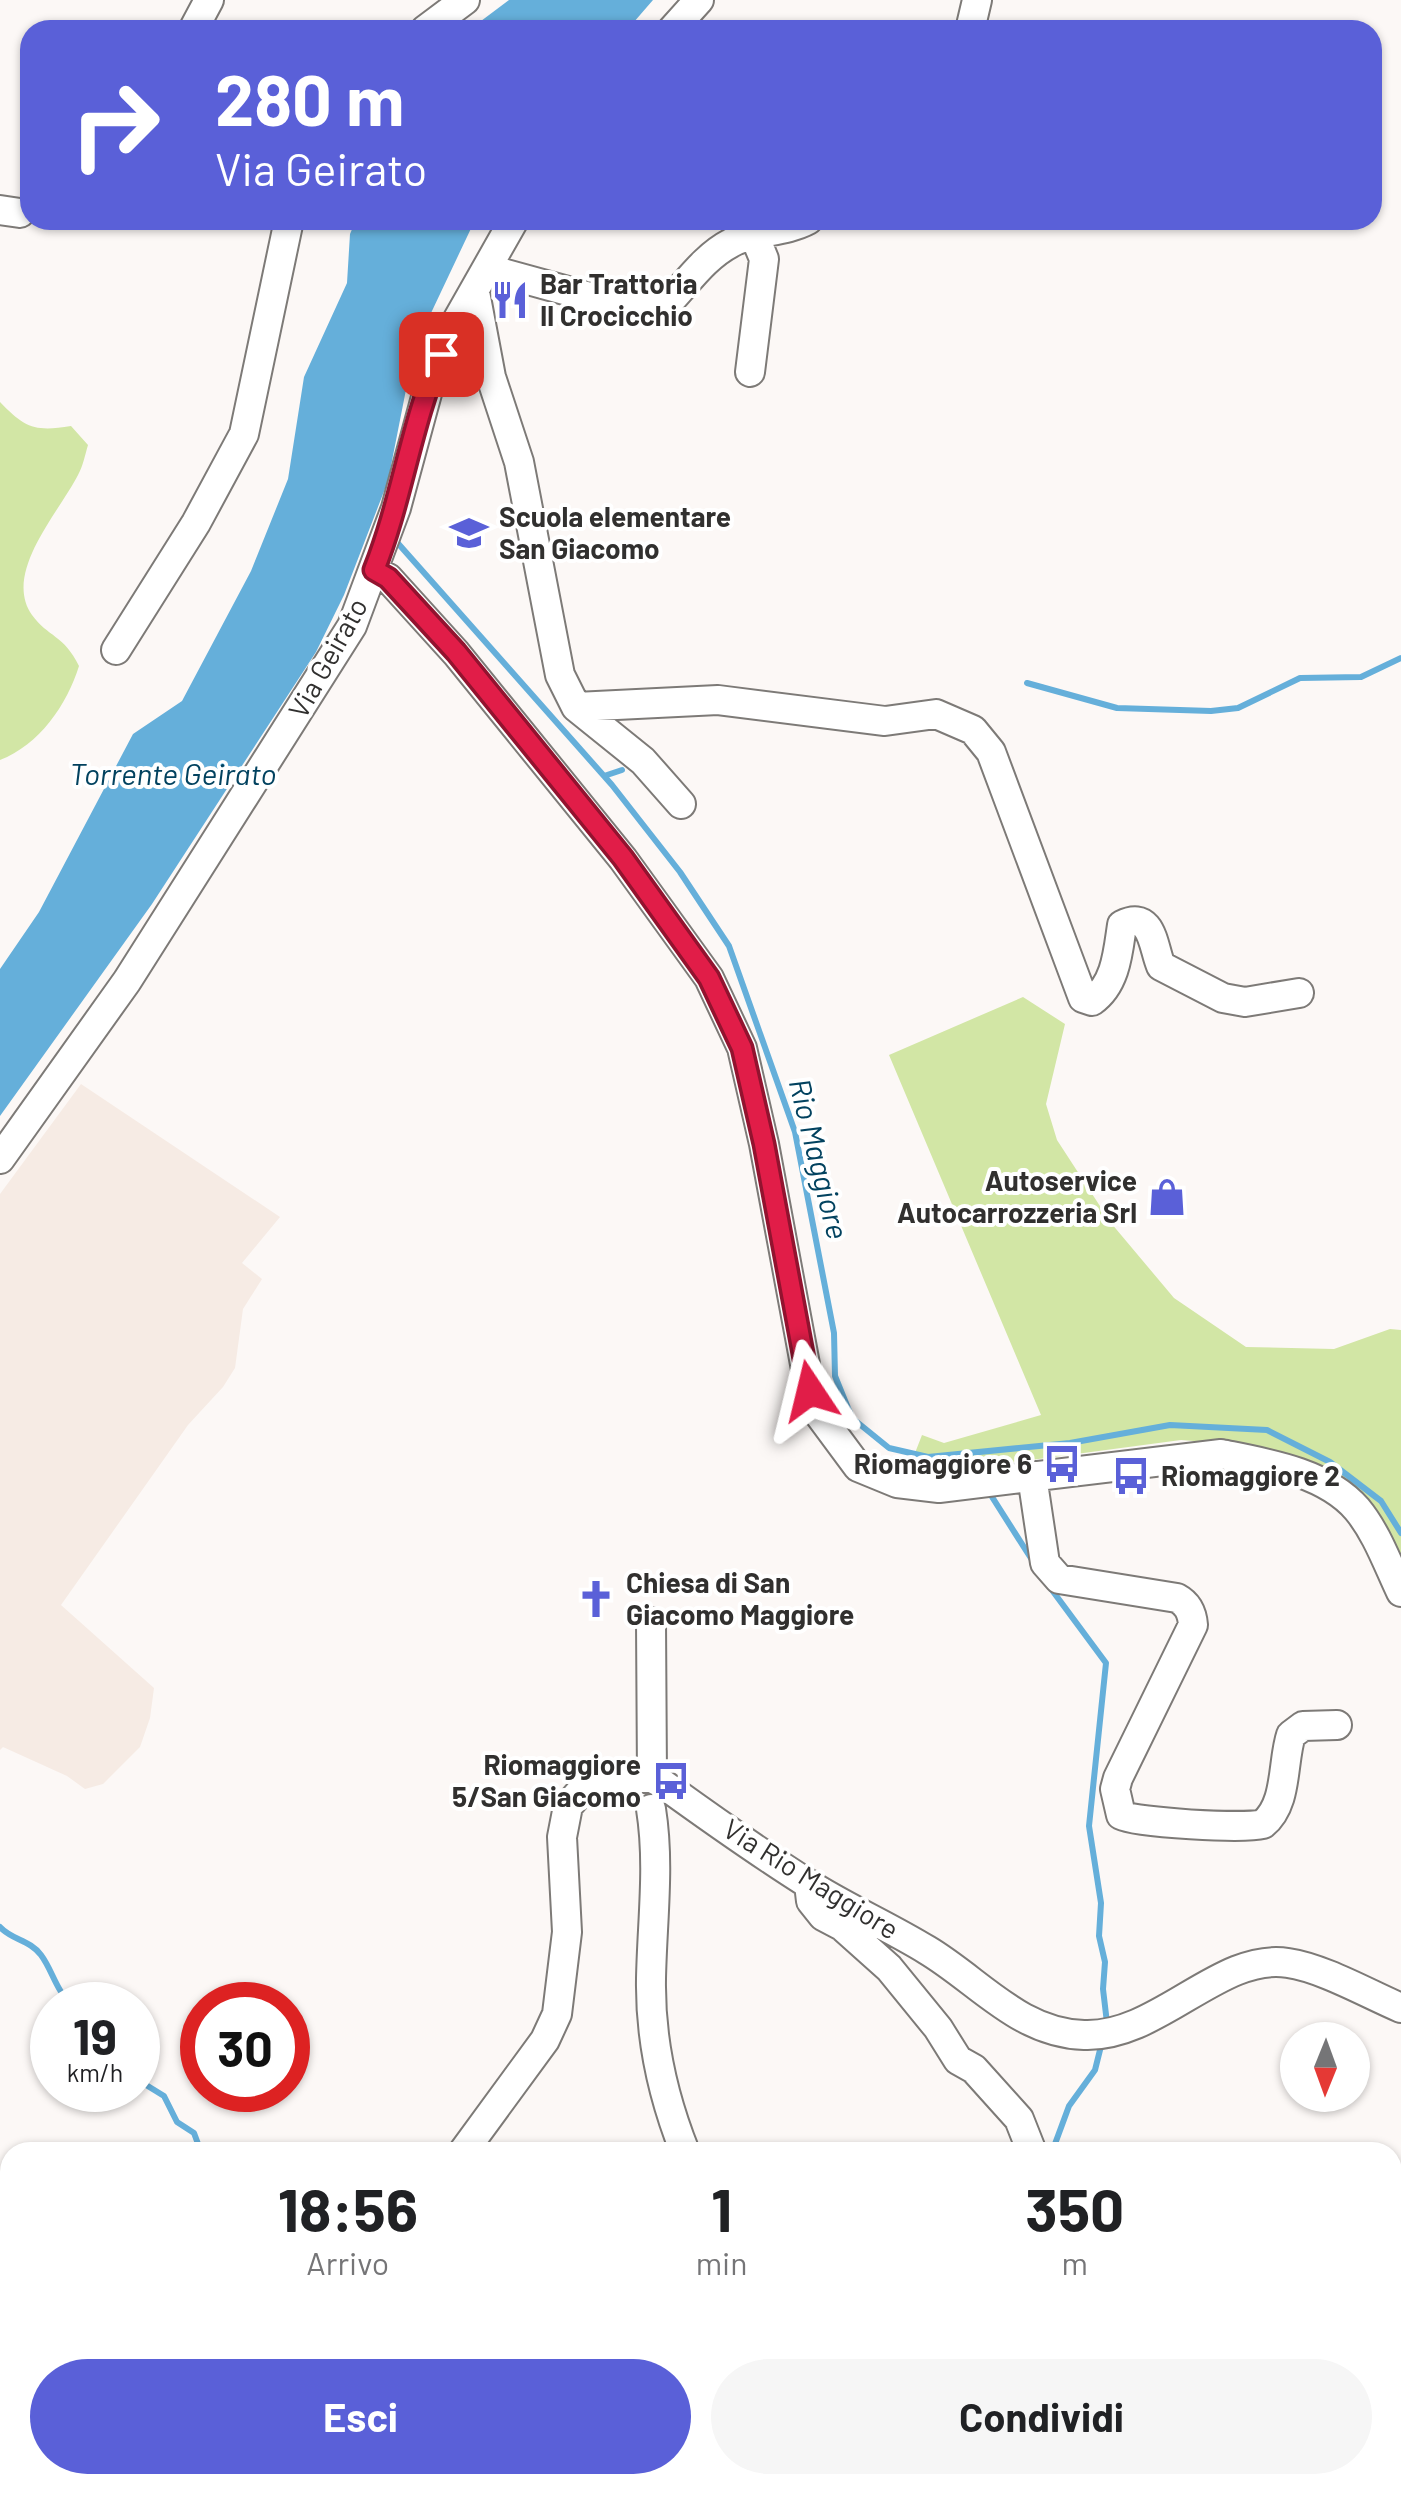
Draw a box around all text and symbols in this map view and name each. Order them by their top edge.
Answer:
text: 280 m [215,56,404,140]
icon: right [50,60,180,190]
text: Via Geirato [215,141,427,195]
place label: Bar Trattoria Il Crocicchio [540,266,698,332]
restaurant icon: Bar Trattoria Il Crocicchio [489,279,531,321]
pin [399,312,484,397]
icon: arrive [414,327,469,382]
place label: Scuola elementare San Giacomo [499,499,731,565]
school or university icon: Scuola elementare San Giacomo [448,512,490,554]
street label: Via Geirato [280,592,374,724]
water label: Torrente Geirato [70,755,276,791]
water label: Rio Maggiore [783,1075,857,1242]
place label: Autoservice Autocarrozzeria Srl [897,1163,1137,1229]
shop icon: Autoservice Autocarrozzeria Srl [1146,1176,1188,1218]
position arrow [758,1339,862,1443]
bus stop icon: Riomaggiore 6 [1041,1443,1083,1485]
place label: Riomaggiore 6 [854,1446,1032,1480]
bus stop icon: Riomaggiore 2 [1110,1455,1152,1497]
place label: Riomaggiore 2 [1161,1458,1340,1492]
place label: Chiesa di San Giacomo Maggiore [626,1565,854,1631]
church icon: Chiesa di San Giacomo Maggiore [575,1578,617,1620]
place label: Riomaggiore 5/San Giacomo [452,1747,641,1813]
bus stop icon: Riomaggiore 5/San Giacomo [650,1760,692,1802]
street label: Via Rio Maggiore [718,1811,905,1946]
speed limit sign: 30 [180,1982,310,2112]
text: 19 [73,2005,117,2065]
north arrow [1280,2022,1370,2112]
map controls [1280,2022,1370,2112]
text: km/h [67,2057,123,2087]
text: 18:56 [278,2172,418,2244]
text: 1 [711,2172,732,2244]
text: 350 [1025,2172,1124,2244]
text: Arrivo [306,2243,389,2281]
text: min [696,2243,748,2281]
text: m [1062,2243,1088,2281]
button: Esci [30,2359,691,2474]
button: Condividi [711,2359,1372,2474]

